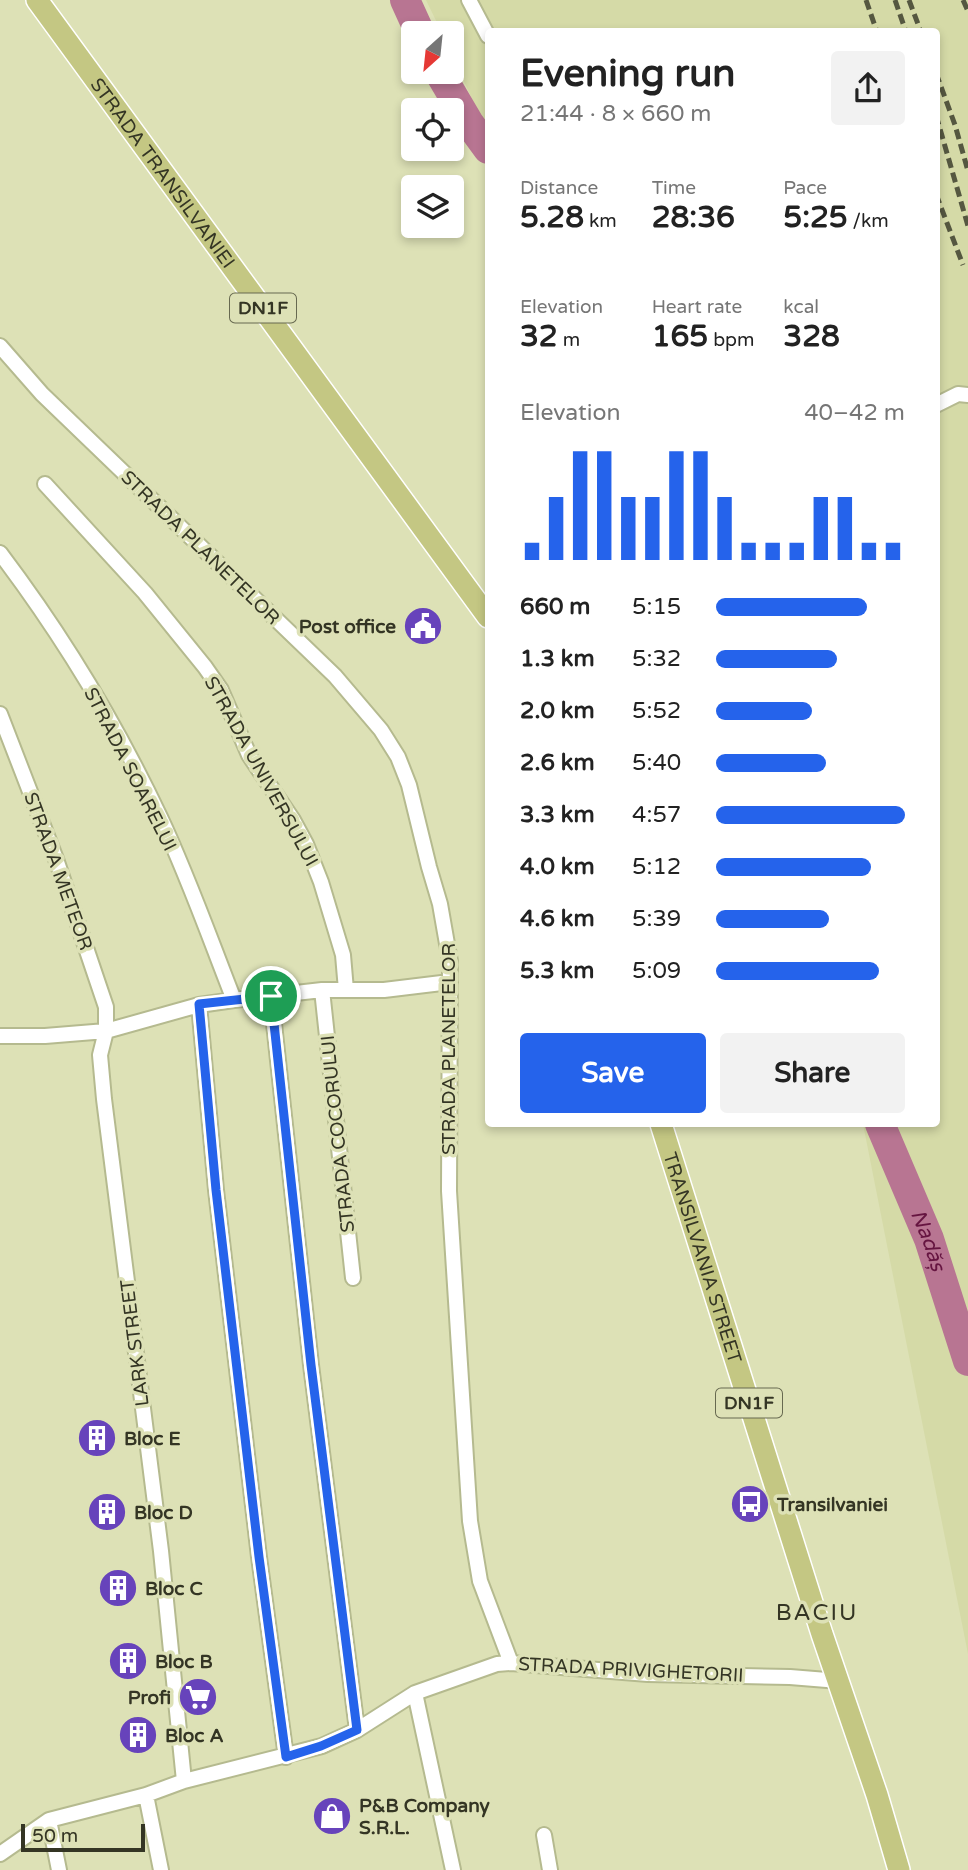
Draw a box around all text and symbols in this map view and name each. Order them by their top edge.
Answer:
north arrow [401,21,464,84]
map controls [401,21,464,238]
text: Evening run [520,51,735,97]
button: share [831,51,905,125]
street label: STRADA TRANSILVANIEI [86,74,239,273]
button: locate [401,98,464,161]
text: 21:44 · 8 × 660 m [520,100,711,128]
button: layers [401,175,464,238]
text: Distance [520,177,598,199]
text: Time [652,177,696,199]
text: Pace [783,177,827,199]
text: 5.28 [520,199,584,236]
text: 28:36 [652,199,735,236]
text: 5:25 [783,199,848,236]
text: km [584,210,617,232]
text: /km [848,210,889,232]
road number: DN1F [230,294,296,322]
text: Elevation [520,296,603,318]
text: Heart rate [652,296,742,318]
text: kcal [783,296,819,318]
text: 32 [520,318,558,355]
text: 165 [652,318,708,355]
text: 328 [783,318,840,355]
text: m [558,329,580,351]
text: bpm [708,329,755,351]
text: Elevation [520,399,621,427]
text: 40–42 m [804,399,905,427]
street label: STRADA PLANETELOR [116,466,284,629]
text: 660 m [520,593,590,621]
text: 5:15 [632,593,681,621]
public building icon: Post office [402,605,444,647]
place label: Post office [299,616,396,638]
text: 1.3 km [520,645,595,673]
text: 5:32 [632,645,681,673]
street label: STRADA UNIVERSULUI [200,673,323,870]
street label: STRADA SOARELUI [79,684,181,855]
text: 2.0 km [520,697,595,725]
text: 5:52 [632,697,681,725]
text: 2.6 km [520,749,595,777]
text: 5:40 [632,749,681,777]
street label: STRADA METEOR [19,789,97,953]
text: 3.3 km [520,801,595,829]
text: 4:57 [632,801,681,829]
text: 4.0 km [520,853,595,881]
text: 5:12 [632,853,681,881]
text: 4.6 km [520,905,595,933]
text: 5:39 [632,905,681,933]
street label: STRADA PLANETELOR [438,943,460,1155]
text: 5.3 km [520,957,594,985]
text: 5:09 [632,957,681,985]
pin [241,966,301,1026]
icon: arrive [252,977,290,1015]
button: Save [520,1033,706,1113]
button: Share [720,1033,905,1113]
street label: STRADA COCORULUI [317,1034,359,1234]
street label: TRANSILVANIA STREET [659,1150,746,1366]
water label: Nadăș [905,1206,951,1276]
street label: LARK STREET [116,1278,154,1408]
road number: DN1F [716,1388,782,1418]
building icon: Bloc E [76,1417,118,1459]
place label: Bloc E [124,1428,181,1450]
bus stop icon: Transilvaniei [729,1483,771,1525]
building icon: Bloc D [86,1491,128,1533]
place label: Transilvaniei [776,1494,888,1516]
place label: Bloc D [134,1502,193,1524]
building icon: Bloc C [97,1567,139,1609]
place label: Bloc C [145,1578,203,1600]
district label: BACIU [776,1599,858,1627]
building icon: Bloc B [107,1640,149,1682]
place label: Bloc B [155,1651,213,1673]
street label: STRADA PRIVIGHETORII [518,1653,744,1687]
supermarket icon: Profi [177,1676,219,1718]
place label: Profi [128,1687,171,1709]
building icon: Bloc A [117,1714,159,1756]
place label: Bloc A [165,1725,224,1747]
shop icon: P&B Company S.R.L. [311,1795,353,1837]
place label: P&B Company S.R.L. [359,1795,491,1839]
scale bar [21,1821,145,1853]
text: 50 m [32,1825,78,1847]

